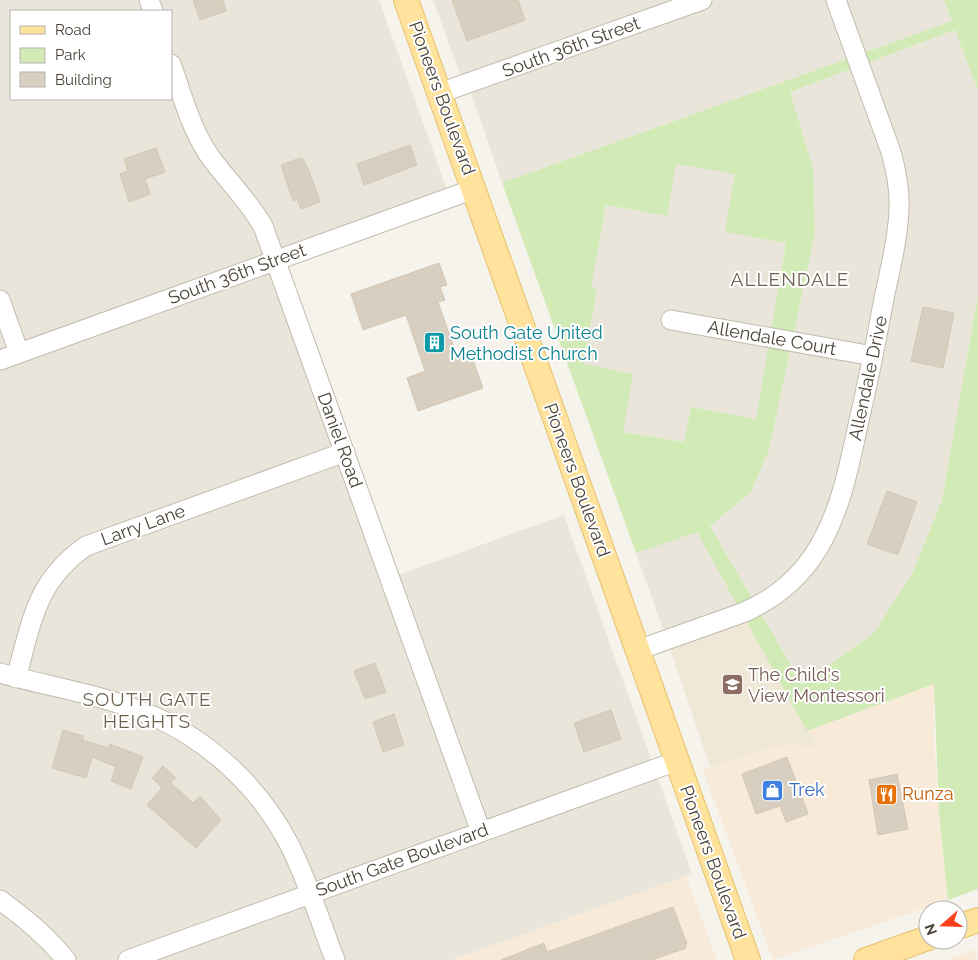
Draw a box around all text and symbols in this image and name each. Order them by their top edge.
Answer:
legend [10,10,172,100]
street label: South 36th Street [499,12,643,81]
street label: Pioneers Boulevard [405,18,480,178]
text: Road [55,21,91,39]
text: Park [55,46,86,64]
text: Building [55,71,112,89]
street label: South 36th Street [165,239,309,308]
district label: ALLENDALE [731,268,849,290]
street label: Allendale Drive [844,313,891,442]
street label: Allendale Court [706,316,838,359]
place label: South Gate United Methodist Church [450,322,603,364]
building icon: South Gate United Methodist Church [422,331,446,355]
street label: Daniel Road [314,389,367,490]
street label: Pioneers Boulevard [540,400,615,560]
street label: Larry Lane [98,499,188,549]
place label: The Child's View Montessori [748,664,885,706]
school or university icon: The Child's View Montessori [720,673,744,697]
district label: SOUTH GATE HEIGHTS [83,688,211,732]
shop icon: Trek [761,778,785,802]
place label: Trek [789,779,825,800]
street label: Pioneers Boulevard [676,782,751,942]
restaurant icon: Runza [874,782,898,806]
place label: Runza [902,783,953,804]
street label: South Gate Boulevard [313,819,491,901]
north arrow [918,900,968,950]
text: N [921,922,940,937]

